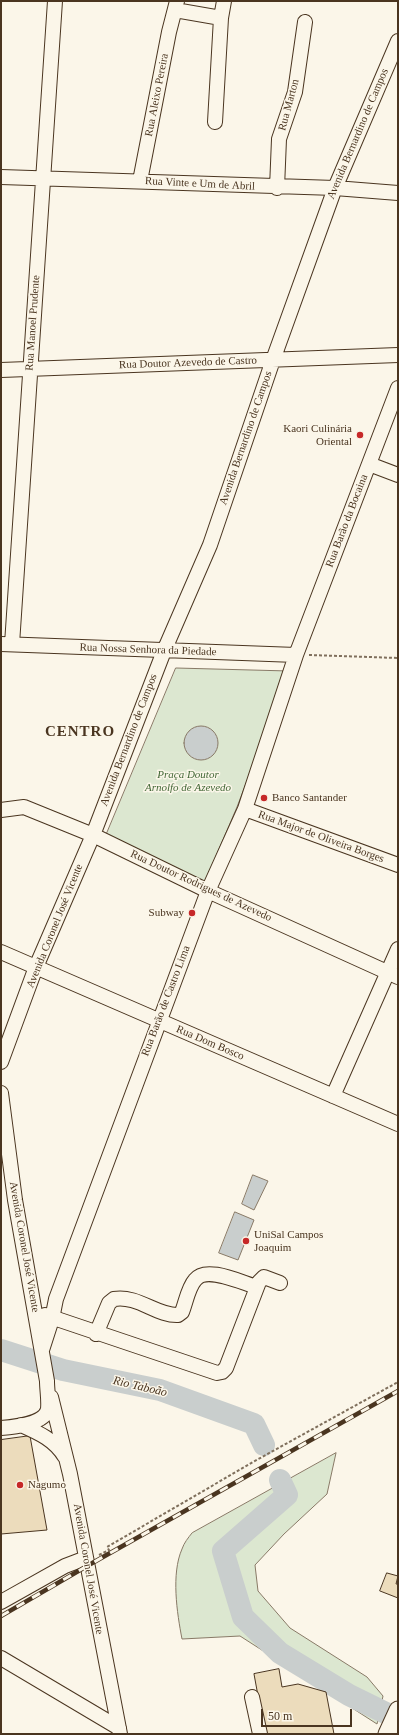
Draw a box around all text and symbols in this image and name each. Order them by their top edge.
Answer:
street label: Rua Aleixo Pereira [142,52,172,138]
street label: Avenida Bernardino de Campos [324,67,392,201]
street label: Rua Marton [276,78,302,132]
street label: Rua Vinte e Um de Abril [145,175,255,193]
street label: Rua Manoel Prudente [23,275,43,371]
street label: Rua Doutor Azevedo de Castro [119,354,257,372]
street label: Avenida Bernardino de Campos [217,369,275,507]
place label: Kaori Culinária Oriental [283,422,352,448]
marker: Kaori Culinária Oriental [355,430,365,440]
street label: Rua Barão da Bocaina [323,473,371,569]
street label: Rua Nossa Senhora da Piedade [79,641,217,659]
street label: Avenida Bernardino de Campos [98,672,160,808]
district label: CENTRO [45,723,115,741]
park label: Praça Doutor Arnolfo de Azevedo [145,768,231,794]
place label: Banco Santander [272,791,347,805]
marker: Banco Santander [259,793,269,803]
street label: Rua Major de Oliveira Borges [256,808,386,866]
street label: Rua Doutor Rodrigues de Azevedo [128,847,274,925]
street label: Avenida Coronel José Vicente [24,862,86,990]
place label: Subway [149,906,184,920]
marker: Subway [187,908,197,918]
street label: Rua Barão de Castro Lima [139,944,193,1058]
street label: Rua Dom Bosco [174,1023,246,1063]
street label: Avenida Coronel José Vicente [6,1181,42,1313]
place label: UniSal Campos Joaquim [254,1228,323,1254]
marker: UniSal Campos Joaquim [241,1236,251,1246]
water label: Rio Taboão [111,1374,169,1400]
place label: Nagumo [28,1478,66,1492]
marker: Nagumo [15,1480,25,1490]
street label: Avenida Coronel José Vicente [70,1503,106,1635]
scale bar [263,1701,354,1727]
text: 50 m [268,1709,292,1723]

